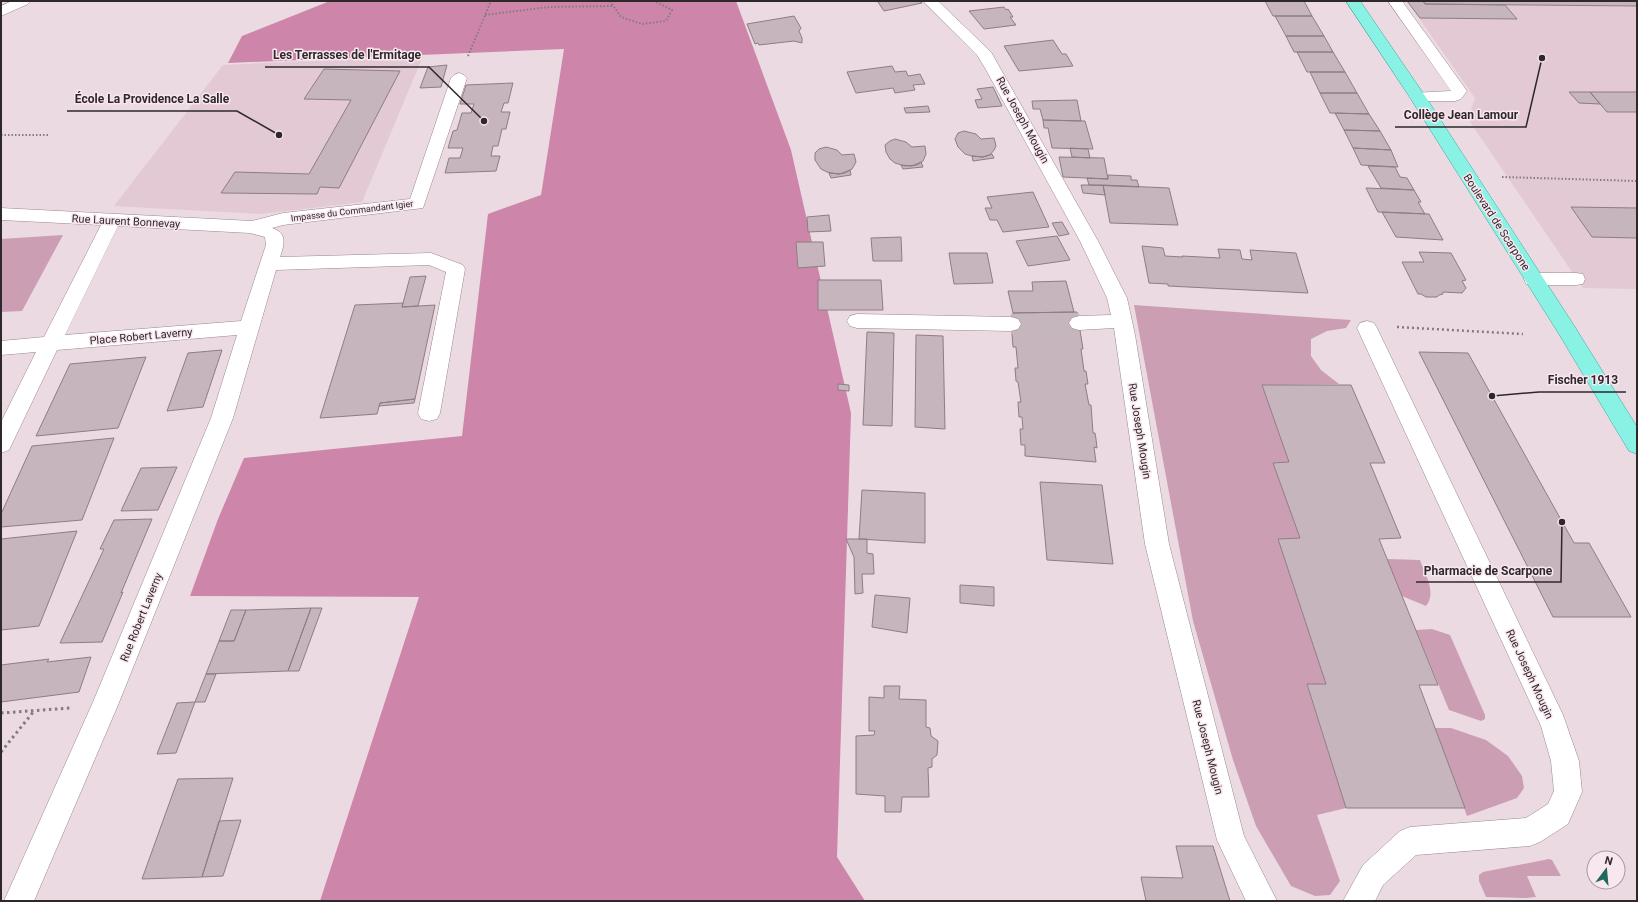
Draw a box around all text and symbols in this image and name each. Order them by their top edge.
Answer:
callout: Les Terrasses de l'Ermitage [265,43,429,67]
text: Les Terrasses de l'Ermitage [273,48,422,62]
street label: Rue Joseph Mougin [993,75,1052,166]
callout: École La Providence La Salle [67,87,237,111]
text: École La Providence La Salle [75,91,230,106]
callout: Collège Jean Lamour [1395,103,1526,127]
text: Collège Jean Lamour [1404,108,1519,122]
street label: Boulevard de Scarpone [1460,172,1533,273]
street label: Impasse du Commandant Igier [290,199,414,223]
street label: Rue Laurent Bonnevay [71,212,181,231]
street label: Place Robert Laverny [89,325,194,347]
callout: Fischer 1913 [1539,368,1626,392]
text: Fischer 1913 [1548,373,1618,387]
street label: Rue Joseph Mougin [1125,382,1154,480]
callout: Pharmacie de Scarpone [1416,558,1561,582]
text: Pharmacie de Scarpone [1424,564,1553,578]
street label: Rue Robert Laverny [118,570,166,664]
street label: Rue Joseph Mougin [1503,627,1556,721]
street label: Rue Joseph Mougin [1189,698,1226,796]
north arrow [1586,850,1626,890]
text: N [1603,854,1614,868]

